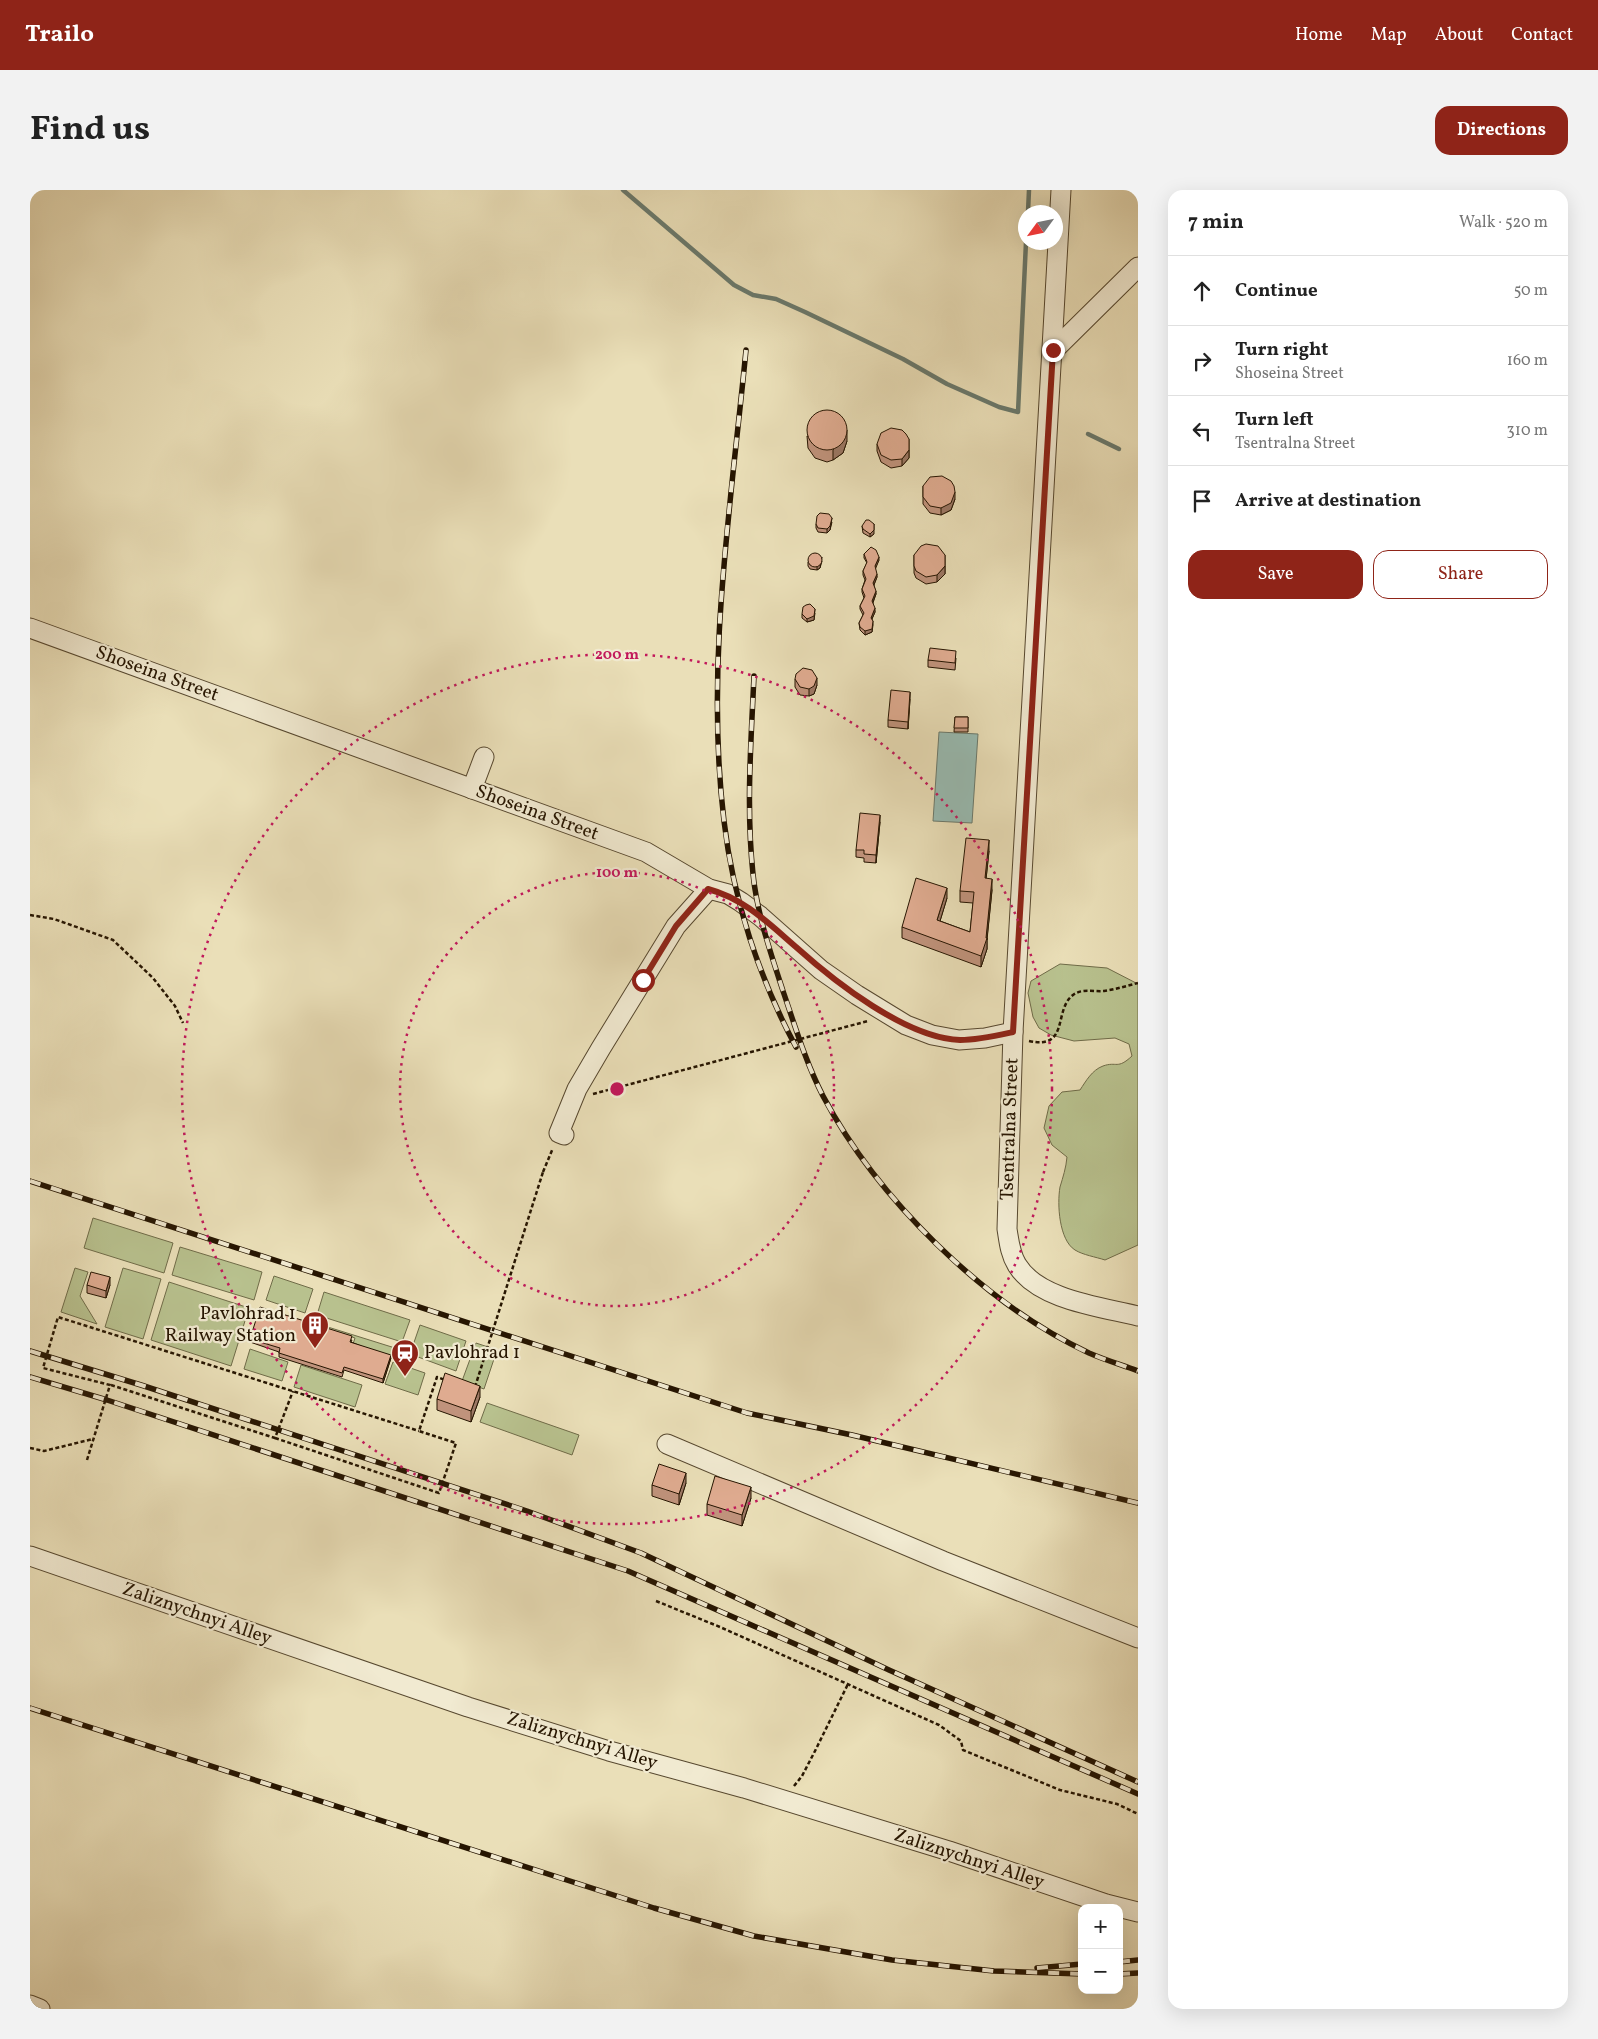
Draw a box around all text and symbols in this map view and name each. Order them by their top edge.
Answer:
text: Trailo [25,18,94,52]
text: Home [1295,23,1343,48]
text: Map [1371,23,1407,48]
text: About [1435,23,1483,48]
text: Contact [1511,23,1573,48]
text: Find us [30,106,150,154]
button: Directions [1435,106,1568,155]
north arrow [1018,205,1063,250]
text: 7 min [1188,208,1244,237]
text: Walk · 520 m [1459,212,1548,234]
icon: ahead [1188,277,1216,305]
text: Continue [1235,278,1318,304]
text: 50 m [1514,280,1548,302]
text: Turn right [1235,337,1328,363]
route end [1042,339,1065,362]
icon: right [1188,347,1216,375]
text: 160 m [1507,350,1548,372]
text: Shoseina Street [1235,363,1344,385]
text: Turn left [1235,407,1314,433]
icon: left [1188,417,1216,445]
text: 310 m [1507,420,1548,442]
text: Tsentralna Street [1235,433,1355,455]
icon: arrive [1188,487,1216,515]
text: Arrive at destination [1235,488,1421,514]
button: Save [1188,550,1363,599]
button: Share [1373,550,1548,599]
street label: Shoseina Street [92,640,222,708]
text: 200 m [595,645,639,666]
street label: Shoseina Street [472,779,602,847]
text: 100 m [596,863,639,884]
route start [632,969,655,992]
street label: Tsentralna Street [995,1057,1025,1201]
centre of rings [608,1080,626,1098]
place label: Pavlohrad 1 Railway Station [165,1301,296,1349]
building icon: Pavlohrad 1 Railway Station [300,1310,330,1349]
station icon: Pavlohrad 1 [390,1338,420,1377]
place label: Pavlohrad 1 [424,1340,520,1366]
street label: Zaliznychnyi Alley [119,1576,275,1652]
street label: Zaliznychnyi Alley [503,1706,661,1776]
street label: Zaliznychnyi Alley [891,1822,1047,1896]
map controls [1078,1904,1123,1994]
button: + [1078,1904,1123,1949]
button: − [1078,1949,1123,1994]

